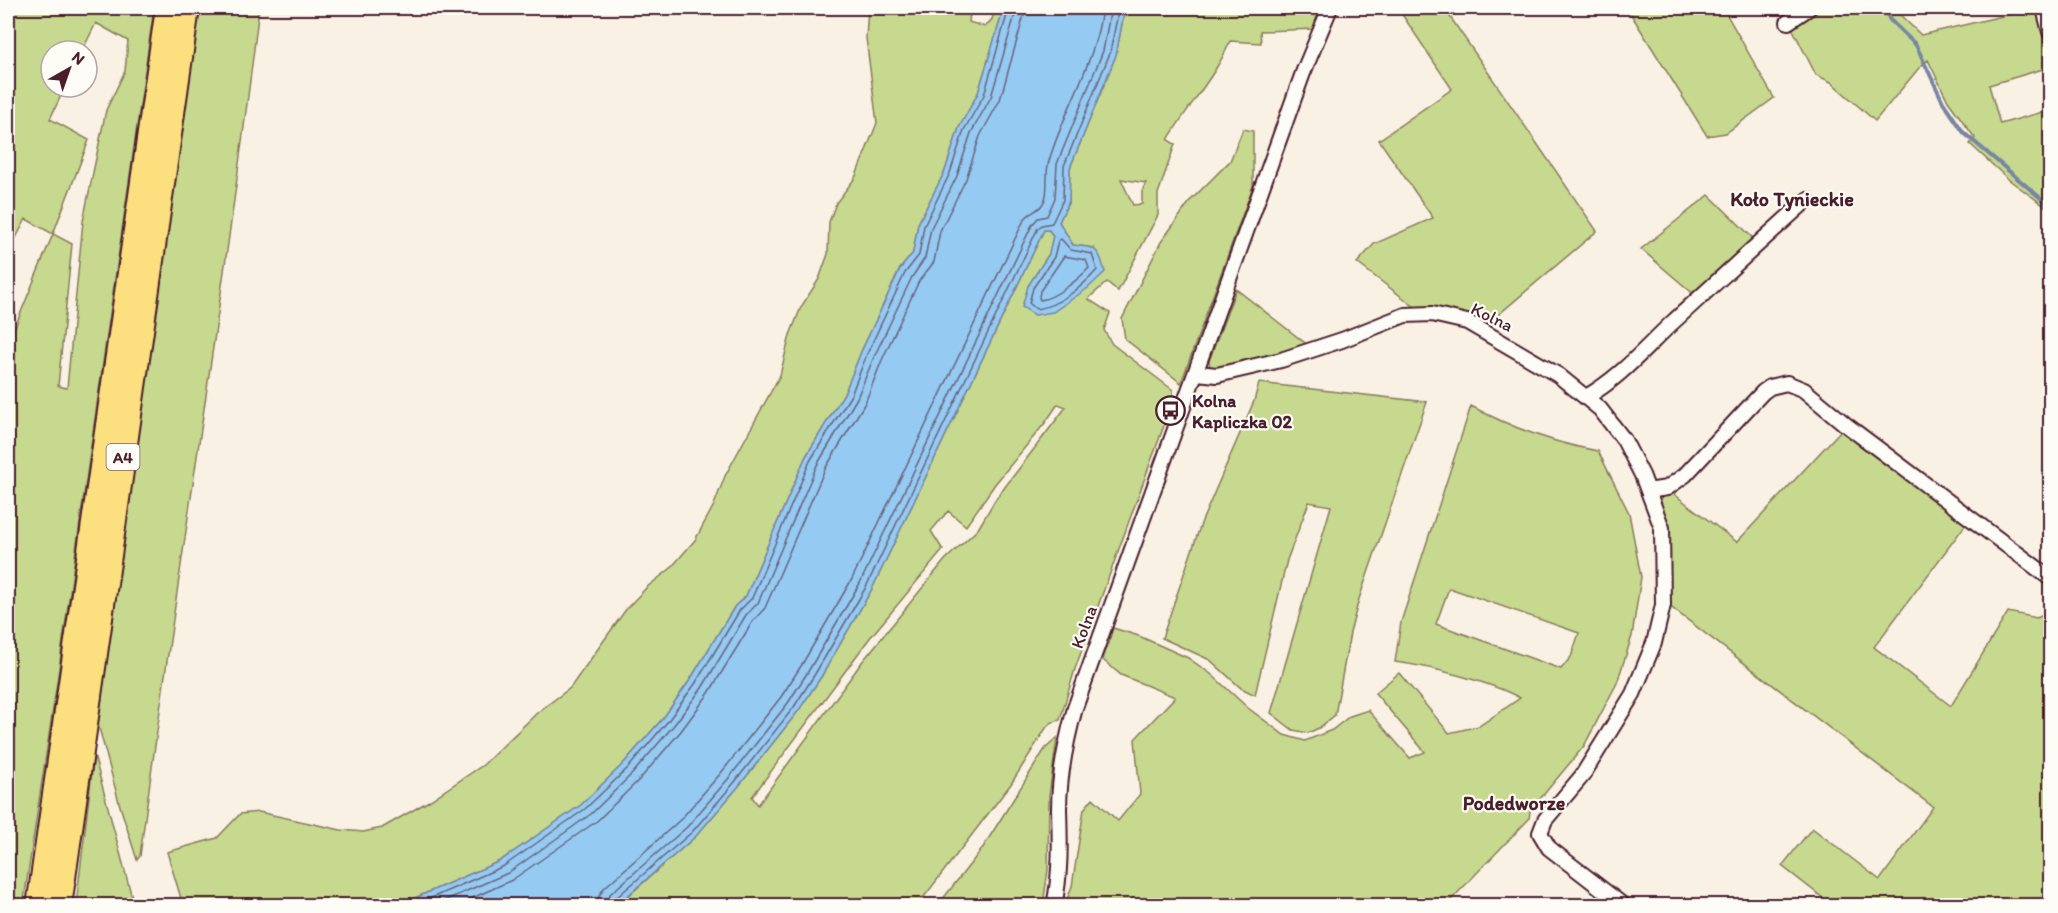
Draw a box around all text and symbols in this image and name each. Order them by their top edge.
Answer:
north arrow [39,39,99,99]
text: N [68,47,89,69]
district label: Koło Tynieckie [1730,187,1854,212]
street label: Kolna [1467,297,1517,337]
place label: Kolna Kapliczka 02 [1192,390,1293,433]
bus stop icon: Kolna Kapliczka 02 [1155,395,1187,427]
road number: A4 [106,444,140,470]
street label: Kolna [1066,602,1102,652]
district label: Podedworze [1463,791,1566,815]

